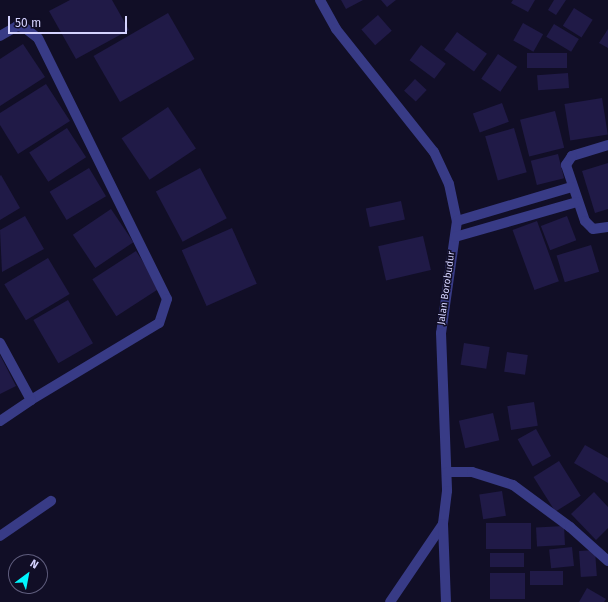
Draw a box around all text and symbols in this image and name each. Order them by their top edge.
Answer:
scale bar [10,8,129,34]
text: 50 m [15,16,41,30]
street label: Jalan Borobudur [436,251,458,325]
north arrow [8,554,48,594]
text: N [28,557,41,572]

